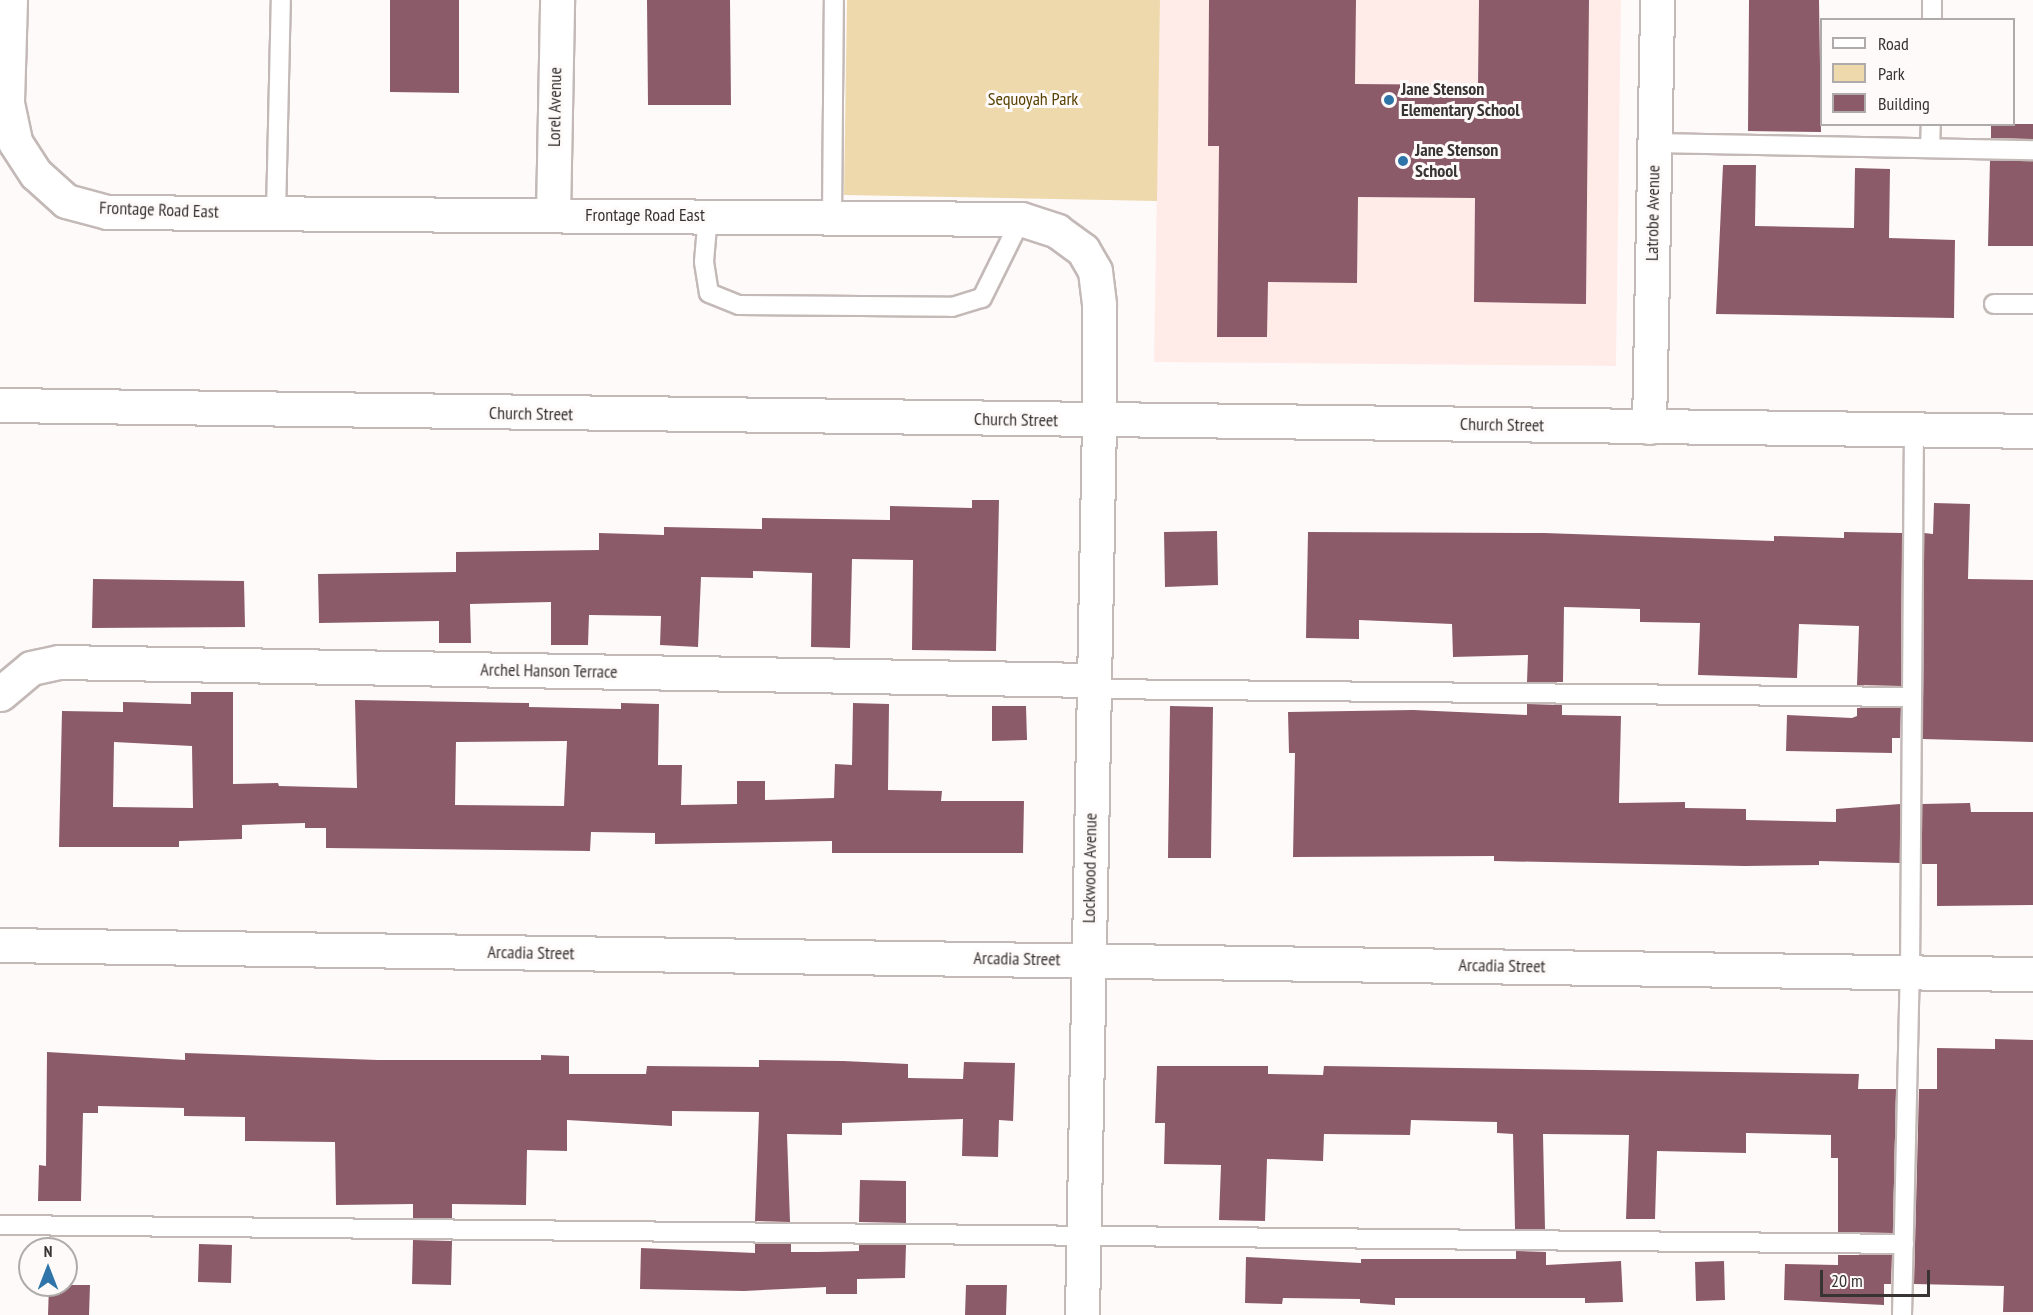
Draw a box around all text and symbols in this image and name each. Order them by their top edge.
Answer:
legend [1820,18,2015,126]
text: Road [1878,32,1909,55]
text: Park [1878,62,1905,85]
street label: Lorel Avenue [544,67,566,147]
place label: Jane Stenson Elementary School [1401,79,1520,122]
park label: Sequoyah Park [988,88,1078,110]
text: Building [1878,92,1930,115]
marker: Jane Stenson Elementary School [1382,93,1396,107]
place label: Jane Stenson School [1415,140,1498,182]
marker: Jane Stenson School [1396,154,1410,168]
street label: Latrobe Avenue [1641,164,1665,262]
street label: Frontage Road East [99,197,219,223]
street label: Frontage Road East [585,204,705,226]
street label: Church Street [489,402,573,426]
street label: Church Street [974,408,1058,432]
street label: Church Street [1460,413,1544,437]
street label: Archel Hanson Terrace [480,659,618,683]
street label: Lockwood Avenue [1078,812,1102,924]
street label: Arcadia Street [487,941,575,965]
street label: Arcadia Street [973,947,1061,971]
street label: Arcadia Street [1458,954,1546,978]
north arrow [18,1237,78,1297]
text: N [44,1241,52,1261]
scale bar [1823,1258,1932,1296]
text: 20 m [1831,1269,1863,1292]

